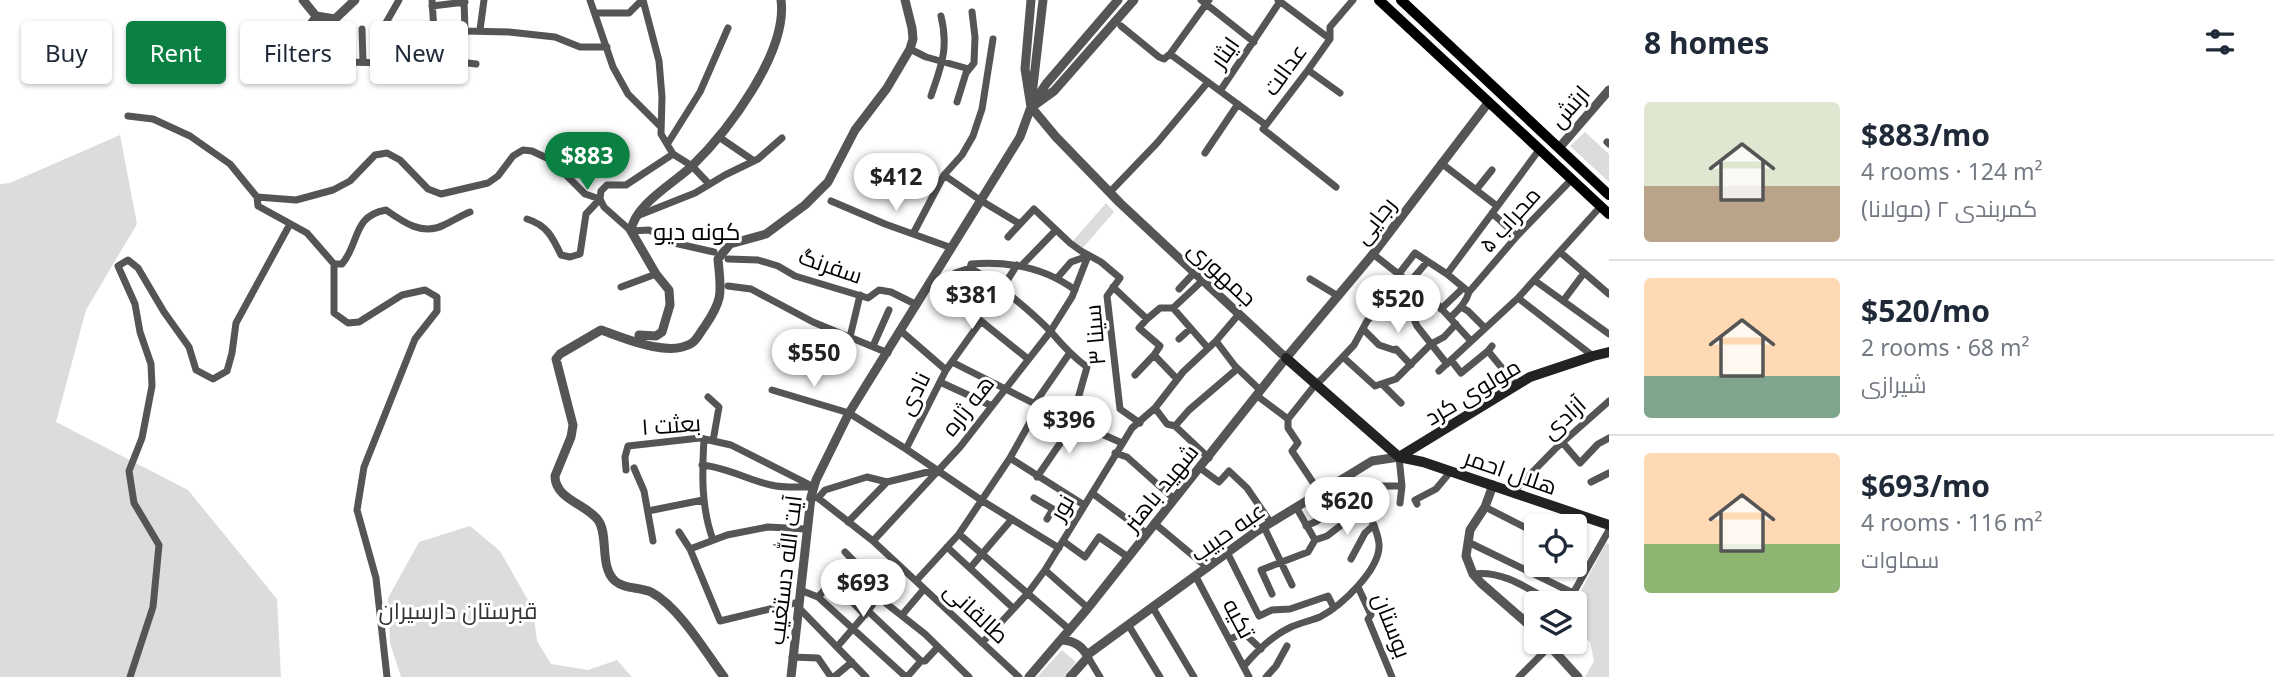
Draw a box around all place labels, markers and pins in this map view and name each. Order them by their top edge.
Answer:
pin: $883 [546,132,628,192]
pin: $412 [855,154,937,213]
pin: $381 [931,272,1013,331]
pin: $520 [1357,276,1439,335]
pin: $550 [773,330,855,389]
pin: $396 [1028,396,1110,456]
pin: $620 [1306,477,1388,537]
pin: $693 [822,560,904,619]

